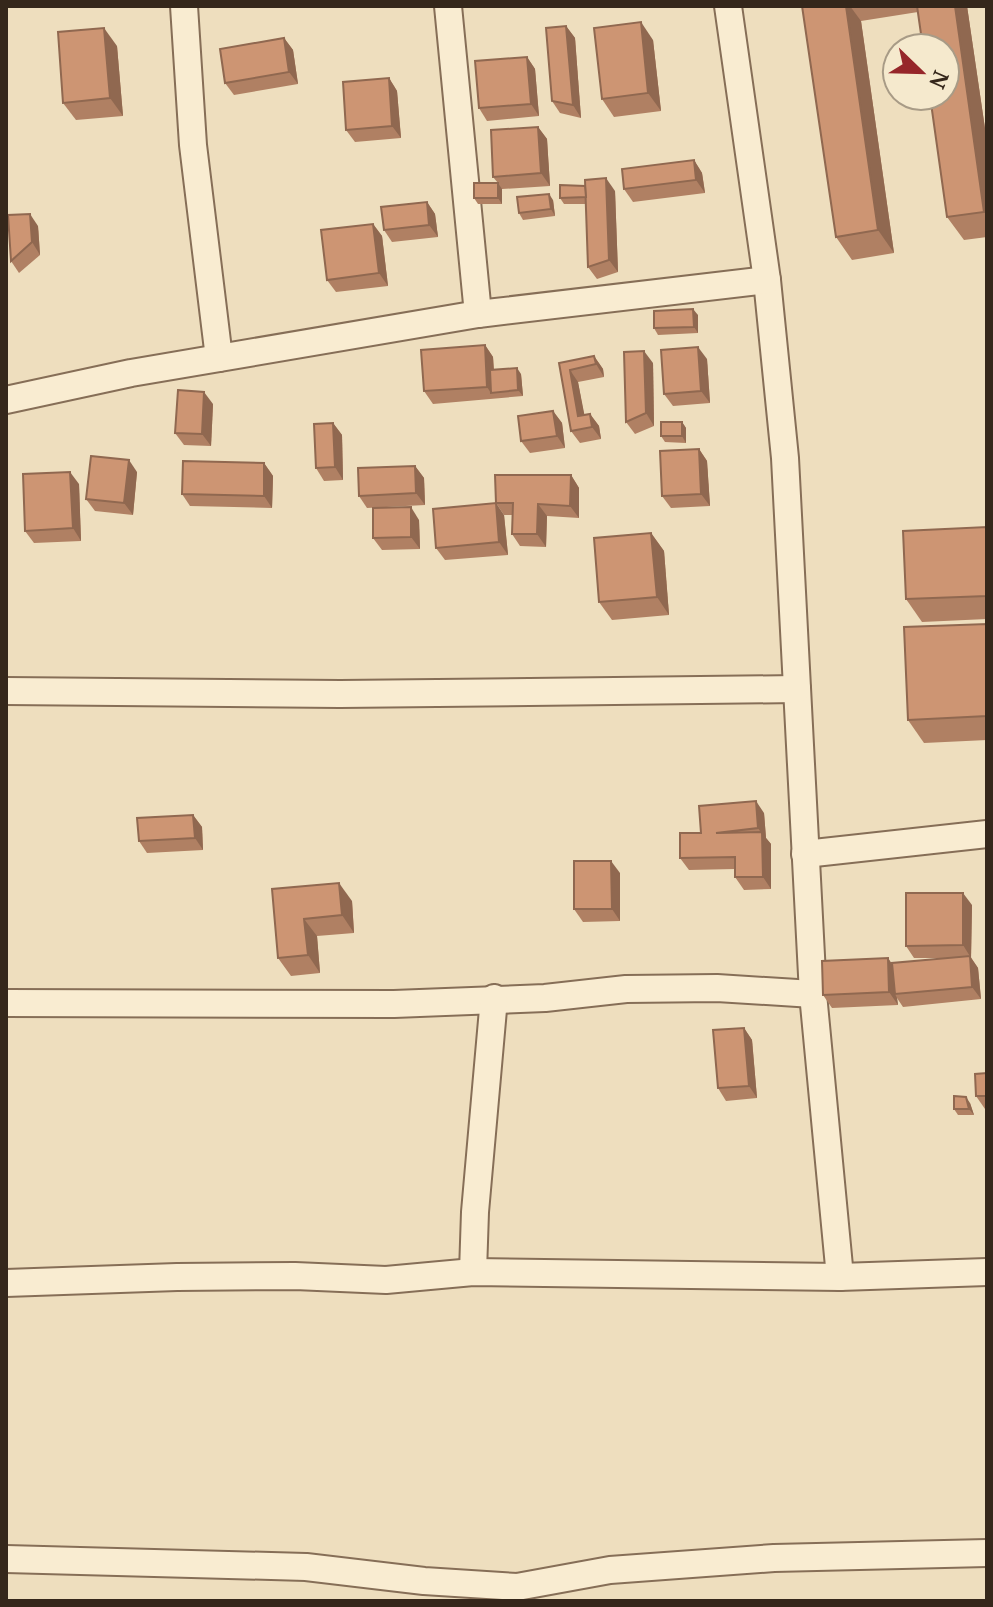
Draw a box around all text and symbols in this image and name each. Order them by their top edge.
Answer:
north arrow [881,32,961,112]
text: N [923,67,956,94]

